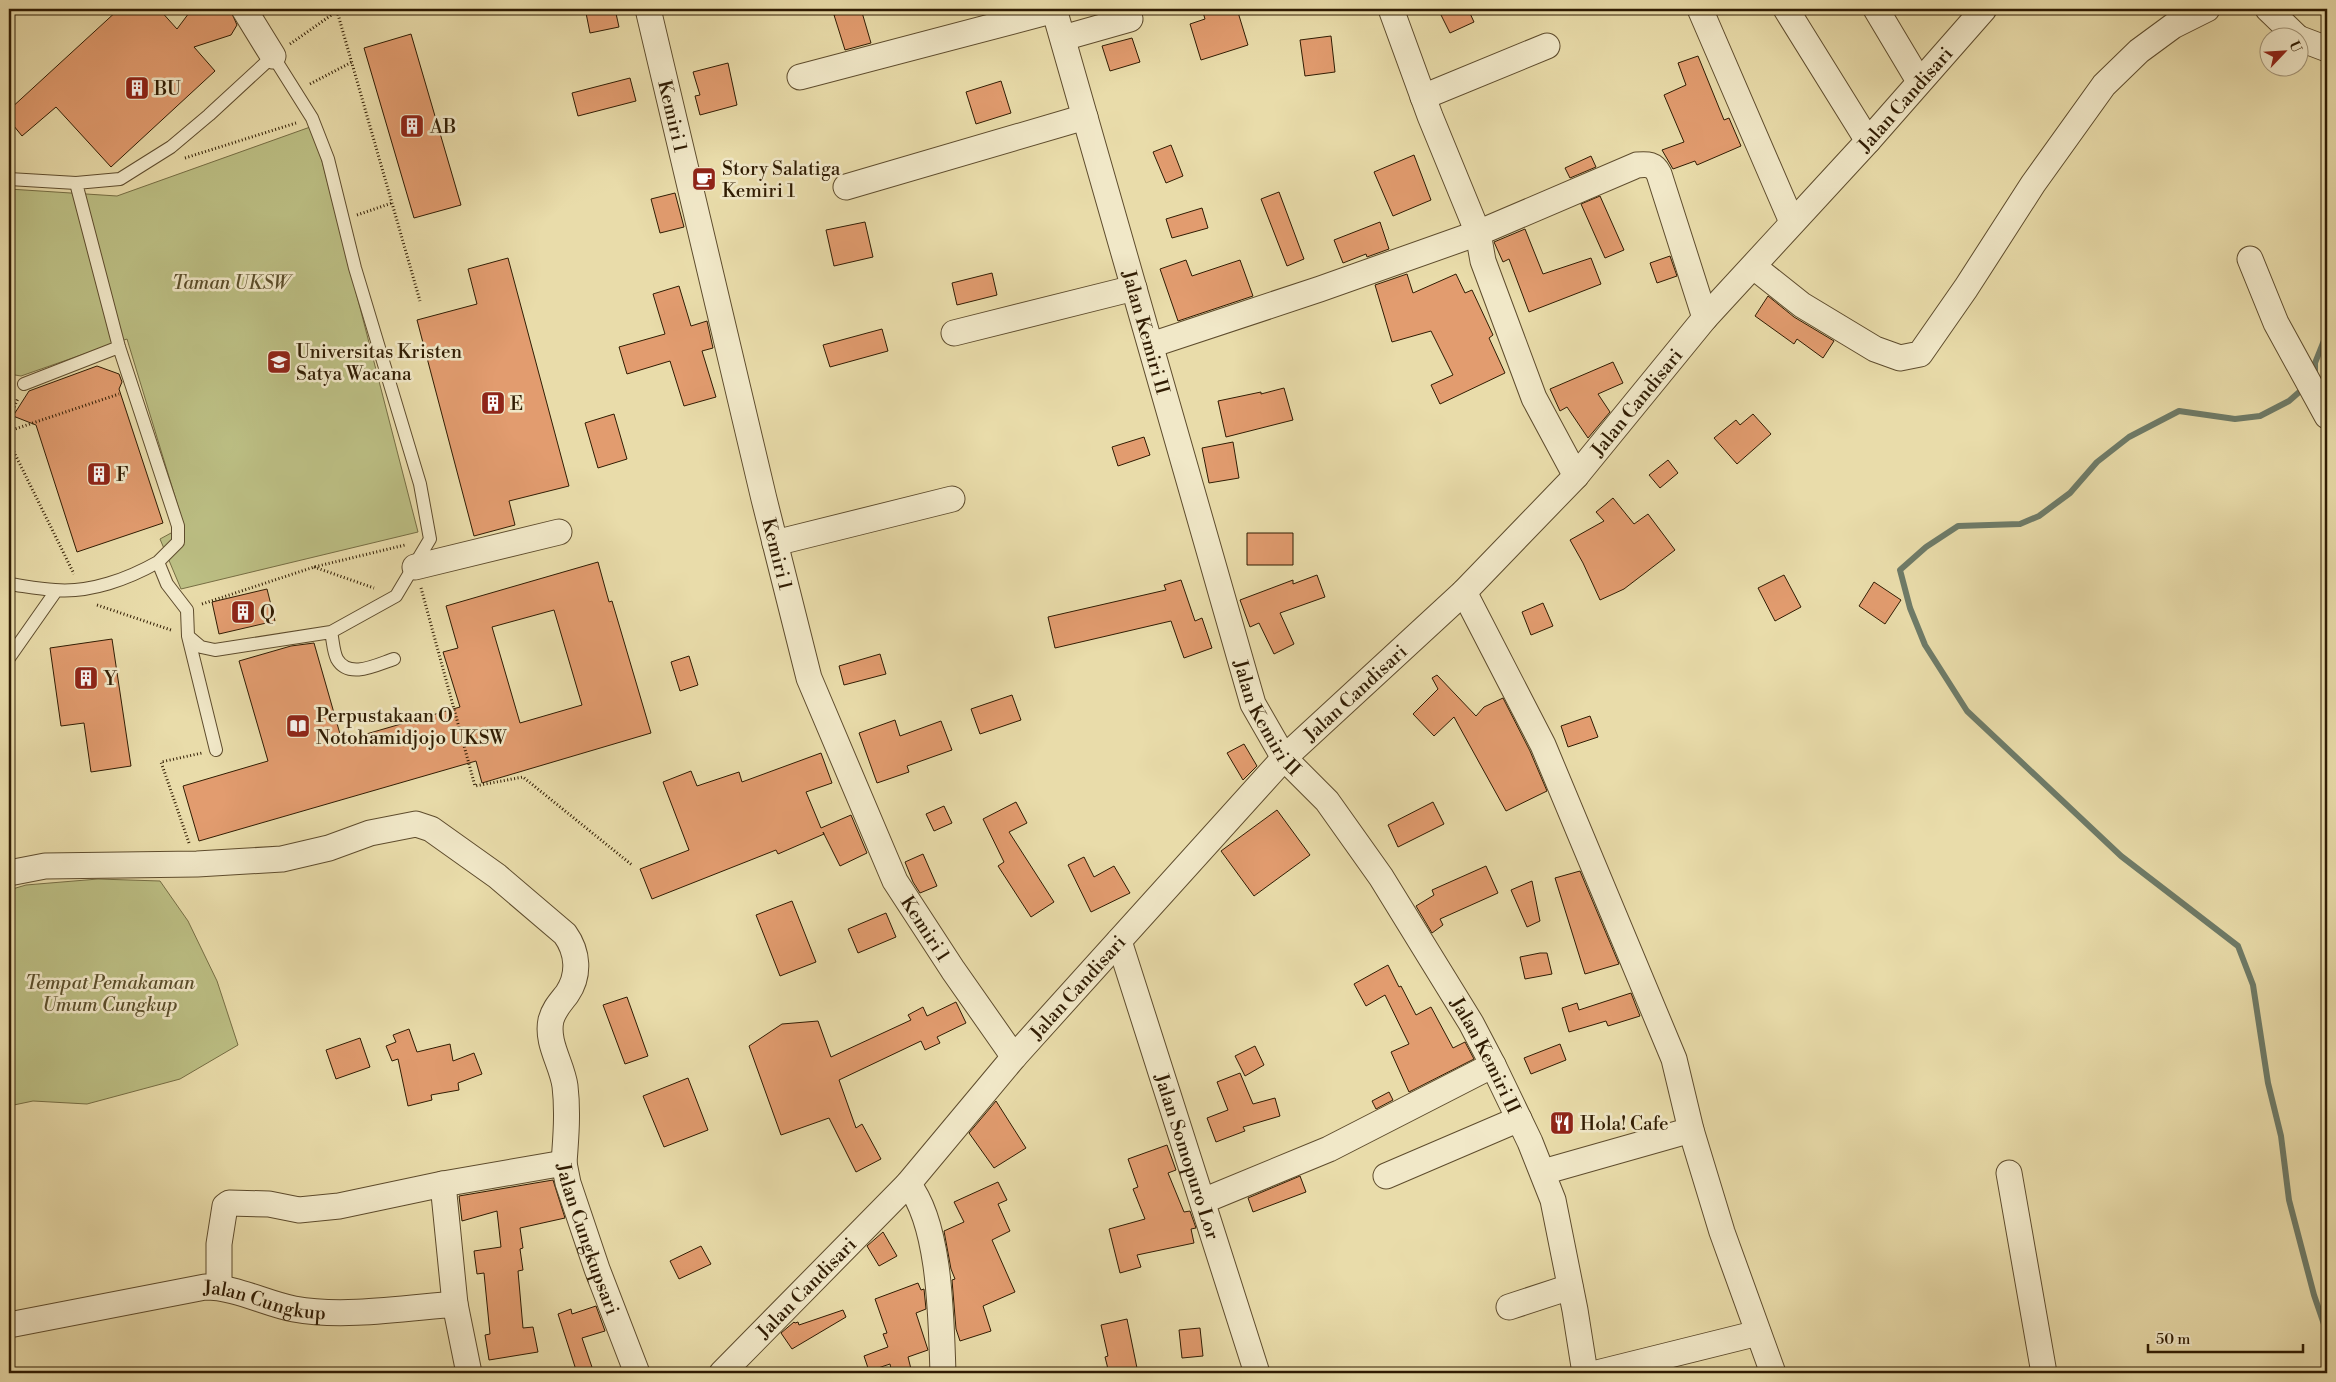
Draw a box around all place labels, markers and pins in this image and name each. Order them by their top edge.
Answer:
building icon: BU [124,75,150,101]
place label: BU [153,77,181,101]
building icon: AB [399,113,425,139]
place label: AB [429,115,456,139]
place label: Story Salatiga Kemiri 1 [722,157,841,203]
cafe icon: Story Salatiga Kemiri 1 [691,166,717,192]
place label: Universitas Kristen Satya Wacana [296,340,462,386]
school or university icon: Universitas Kristen Satya Wacana [266,349,292,375]
building icon: E [480,390,506,416]
place label: E [510,392,523,416]
building icon: F [86,461,112,487]
place label: F [116,463,129,487]
building icon: Q [230,599,256,625]
place label: Q [260,601,275,625]
building icon: Y [73,665,99,691]
place label: Y [103,667,118,691]
place label: Perpustakaan O Notohamidjojo UKSW [316,704,507,750]
library icon: Perpustakaan O Notohamidjojo UKSW [285,713,311,739]
restaurant icon: Hola! Cafe [1549,1110,1575,1136]
place label: Hola! Cafe [1580,1112,1669,1136]

